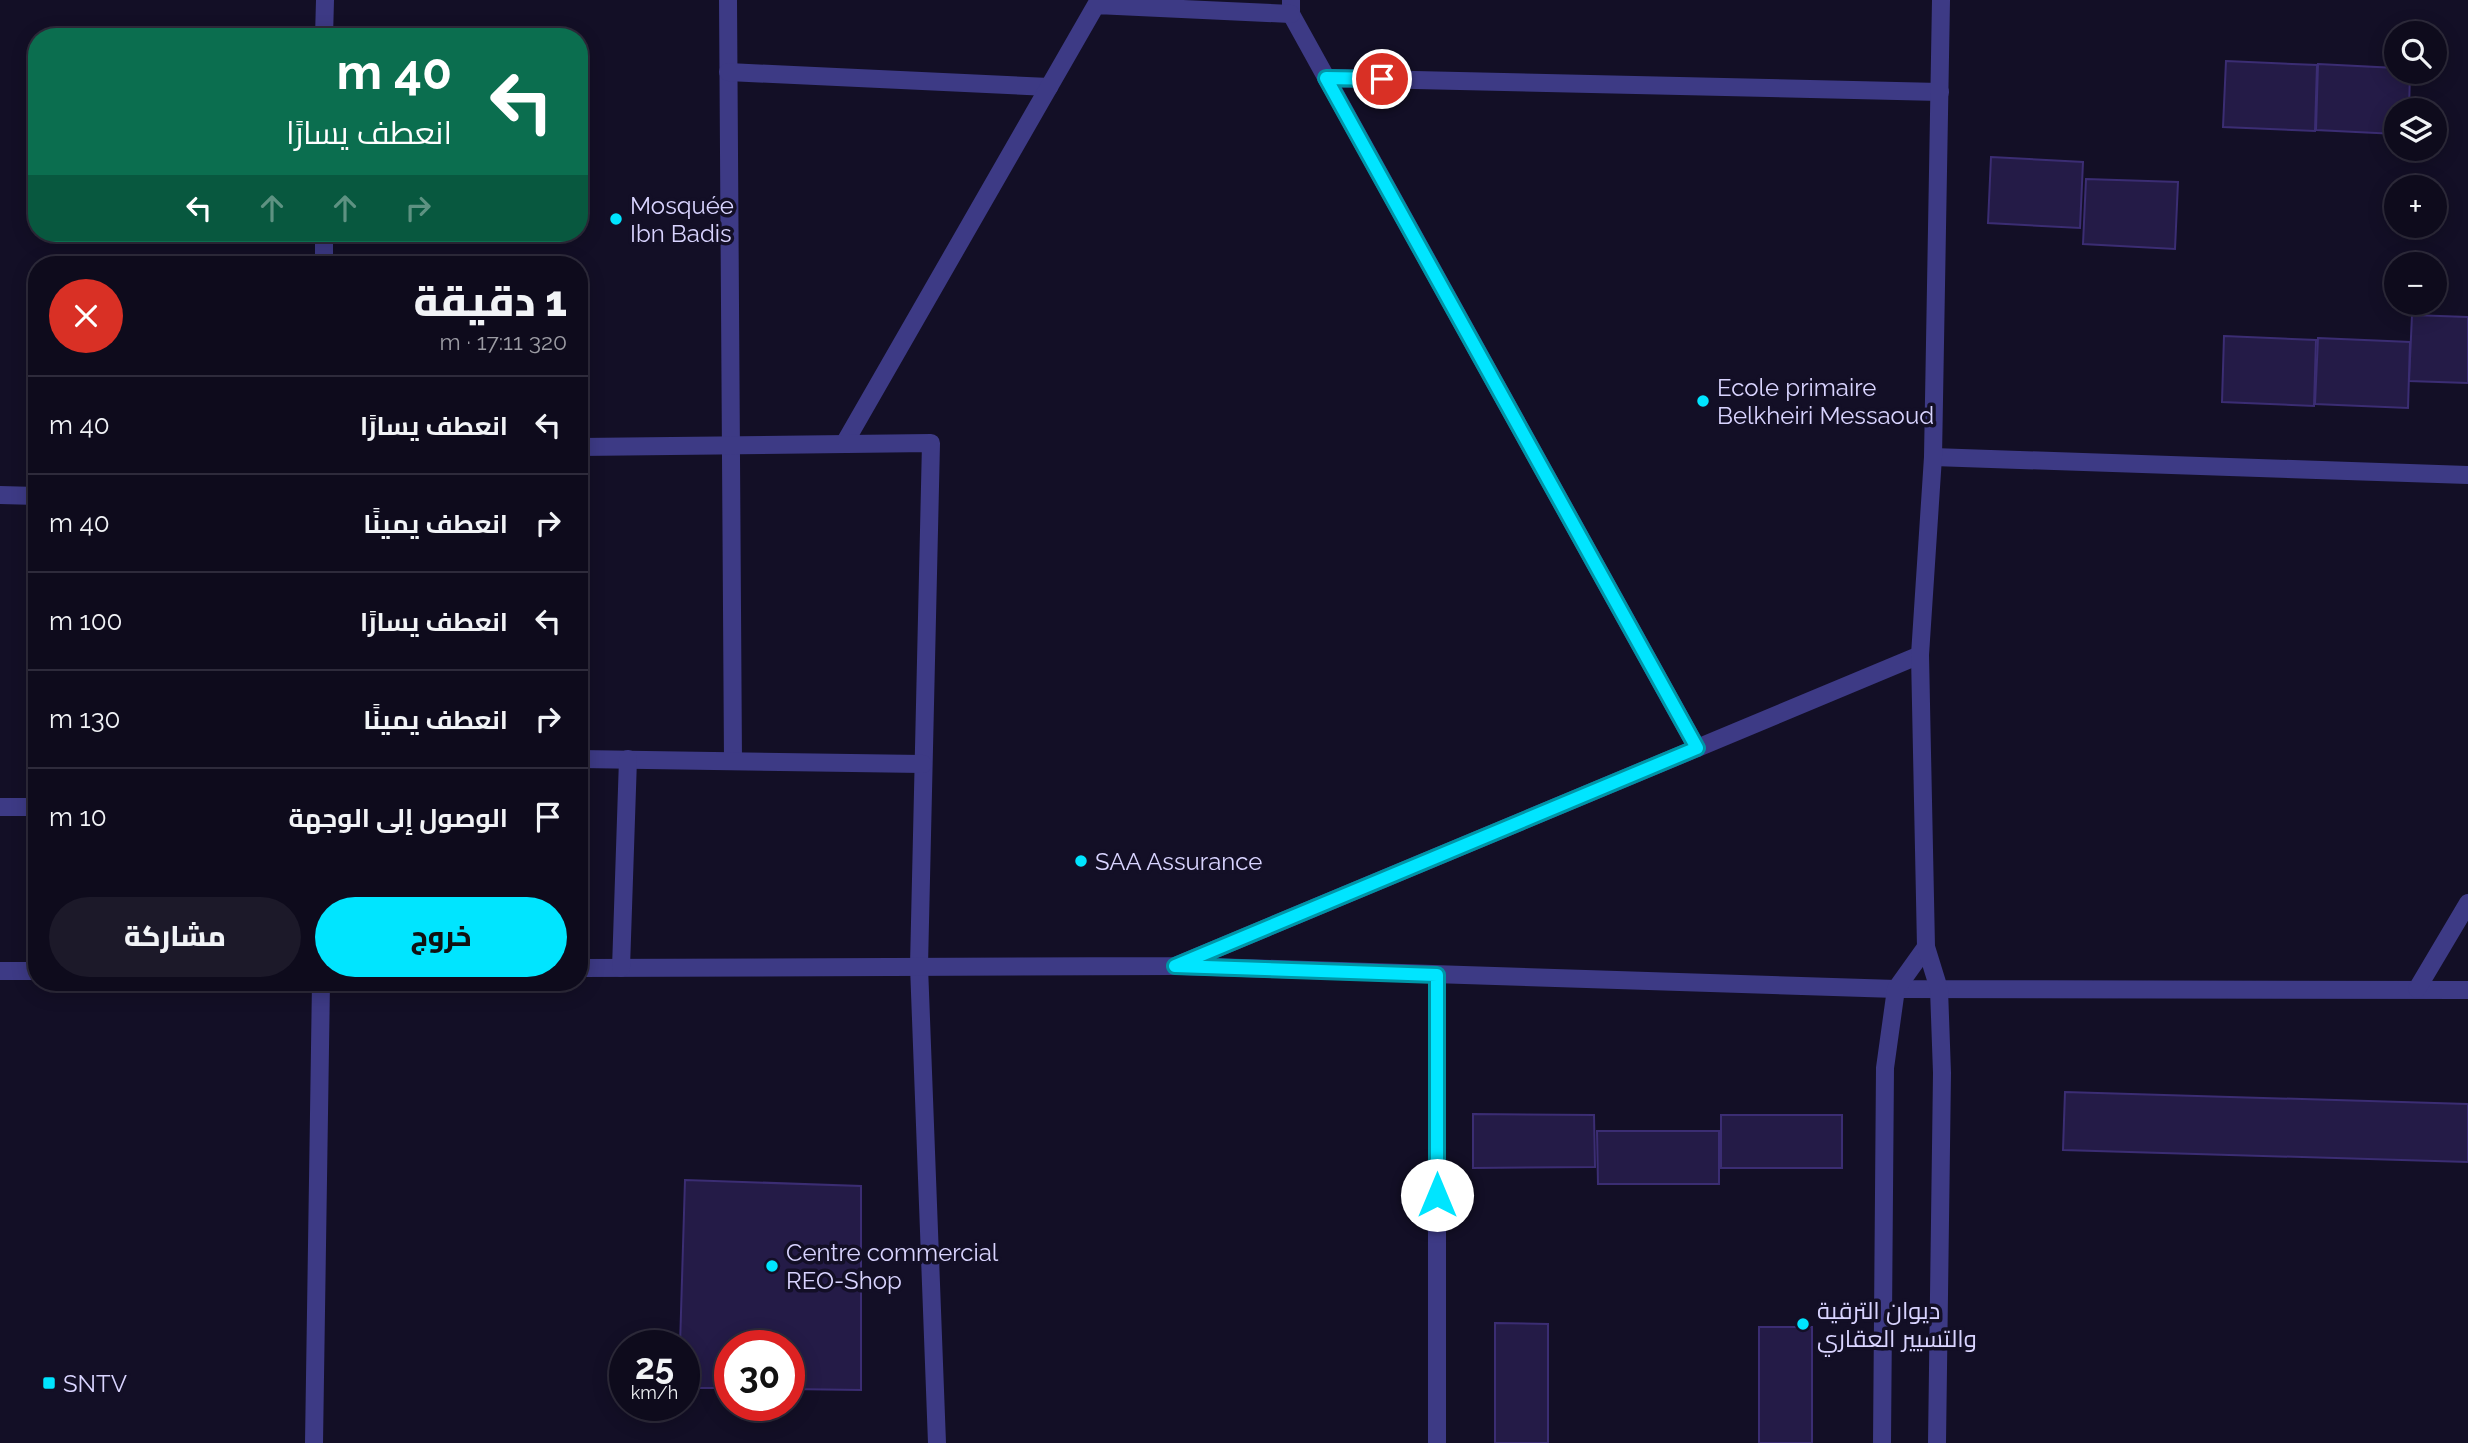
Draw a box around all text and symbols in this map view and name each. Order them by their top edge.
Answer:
map controls [2384,21,2447,315]
button: search [2384,21,2447,84]
text: 40 m [337,43,452,100]
pin [1352,49,1412,109]
icon: left [476,56,567,147]
icon: arrive [1363,60,1401,98]
button: layers [2384,98,2447,161]
text: انعطف يسارًا [286,114,452,151]
button: + [2384,175,2447,238]
icon: left [180,189,218,227]
icon: ahead [253,189,291,227]
icon: ahead [326,189,364,227]
icon: right [399,189,437,227]
place label: Mosquée Ibn Badis [630,191,734,248]
marker: Mosquée Ibn Badis [608,211,624,227]
button: − [2384,252,2447,315]
text: 1 دقيقة [413,277,567,326]
button: close [49,279,123,353]
text: 320 m · 17:11 [440,328,567,355]
place label: Ecole primaire Belkheiri Messaoud [1717,373,1934,430]
marker: Ecole primaire Belkheiri Messaoud [1695,393,1711,409]
icon: left [529,406,567,444]
text: 40 m [49,410,110,440]
text: انعطف يسارًا [360,411,508,441]
icon: right [529,504,567,542]
text: 40 m [49,508,110,538]
text: انعطف يمينًا [363,509,508,539]
icon: left [529,602,567,640]
text: 100 m [49,606,123,636]
text: انعطف يسارًا [360,607,508,637]
icon: right [529,700,567,738]
text: 130 m [49,704,120,734]
text: انعطف يمينًا [363,705,508,735]
icon: arrive [529,798,567,836]
text: 10 m [49,802,107,832]
text: الوصول إلى الوجهة [288,803,508,833]
place label: SAA Assurance [1095,847,1262,876]
marker: SAA Assurance [1073,853,1089,869]
button: مشاركة [49,897,301,977]
button: خروج [315,897,567,977]
position arrow [1400,1158,1474,1232]
place label: Centre commercial REO-Shop [786,1238,999,1295]
marker: Centre commercial REO-Shop [764,1258,780,1274]
place label: ديوان الترقية والتسيير العقاري [1817,1296,1977,1357]
marker: ديوان الترقية والتسيير العقاري [1795,1316,1811,1332]
speed limit sign: 30 [714,1330,805,1421]
text: 25 [635,1346,674,1387]
place label: SNTV [63,1369,127,1398]
marker: SNTV [41,1375,57,1391]
text: km/h [631,1382,678,1403]

